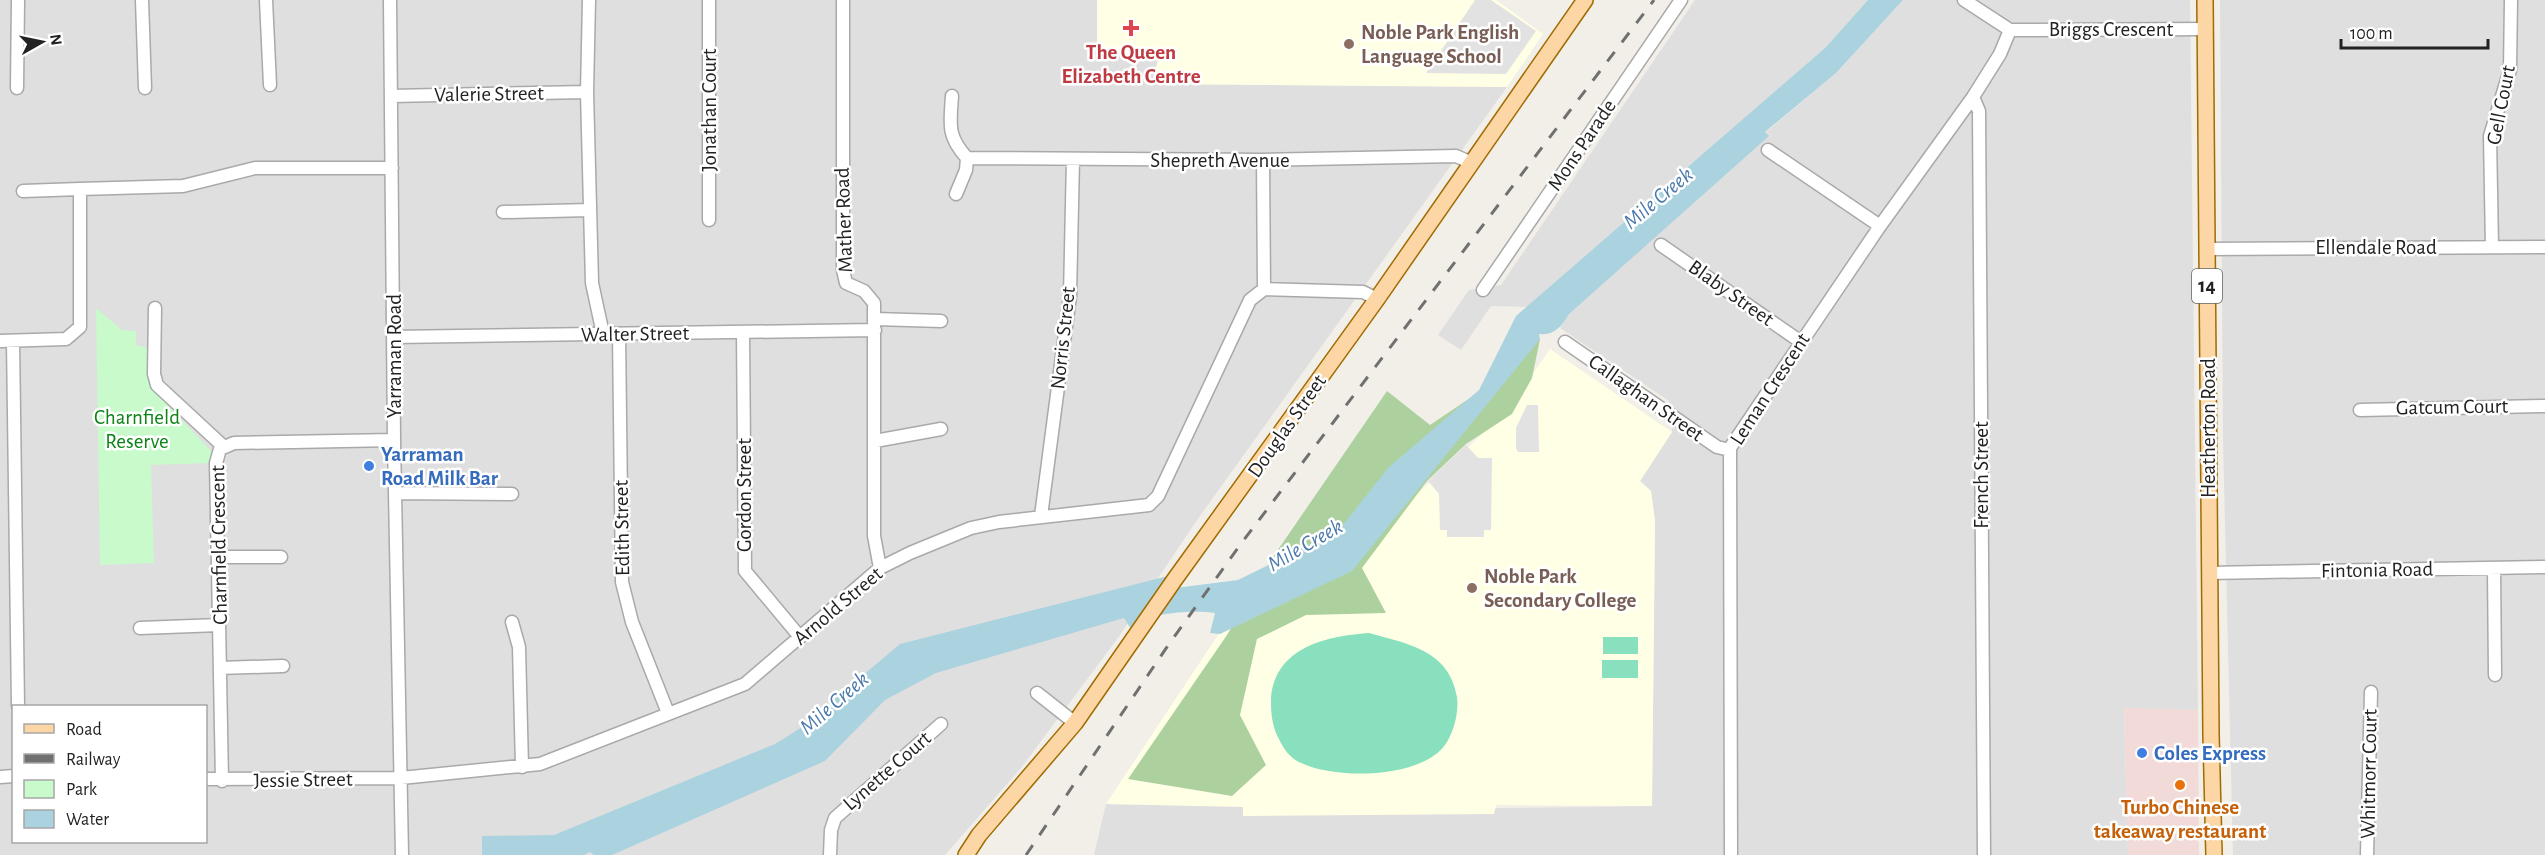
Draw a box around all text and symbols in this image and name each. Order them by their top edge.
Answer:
north arrow [12,12,72,72]
scale bar [2341,12,2488,50]
marker: The Queen Elizabeth Centre [1122,19,1140,37]
street label: Briggs Crescent [2049,19,2174,40]
place label: Noble Park English Language School [1361,22,1519,67]
text: 100 m [2350,25,2393,43]
text: N [47,33,65,47]
marker: Noble Park English Language School [1342,37,1356,51]
place label: The Queen Elizabeth Centre [1061,42,1201,87]
street label: Jonathan Court [699,48,720,171]
street label: Gell Court [2483,63,2519,147]
street label: Valerie Street [434,83,544,105]
street label: Mons Parade [1544,96,1620,194]
street label: Shepreth Avenue [1150,150,1290,171]
water label: Mile Creek [1619,163,1697,233]
street label: Mather Road [832,167,856,273]
street label: Ellendale Road [2315,237,2437,258]
street label: Blaby Street [1685,256,1778,330]
road number: 14 [2192,269,2222,303]
street label: Norris Street [1047,285,1079,390]
street label: Yarraman Road [384,294,405,418]
street label: Walter Street [581,323,690,345]
street label: Leman Crescent [1726,329,1814,449]
street label: Callaghan Street [1585,351,1708,446]
street label: Heatherton Road [2198,358,2219,498]
street label: Douglas Street [1244,370,1330,481]
street label: Gatcum Court [2396,396,2509,418]
park label: Charnfield Reserve [94,407,180,452]
street label: French Street [1971,421,1992,529]
street label: Gordon Street [734,438,755,552]
place label: Yarraman Road Milk Bar [381,444,499,489]
marker: Yarraman Road Milk Bar [362,459,376,473]
street label: Charnfield Crescent [207,465,231,625]
street label: Edith Street [611,480,633,576]
water label: Mile Creek [1264,515,1346,575]
street label: Fintonia Road [2321,559,2433,581]
street label: Arnold Street [790,563,887,649]
place label: Noble Park Secondary College [1484,566,1637,611]
marker: Noble Park Secondary College [1465,581,1479,595]
water label: Mile Creek [796,668,872,738]
legend [12,705,207,843]
street label: Whitmorr Court [2357,709,2381,839]
text: Road [66,721,102,739]
street label: Lynette Court [839,727,935,815]
place label: Coles Express [2154,743,2266,764]
marker: Coles Express [2135,746,2149,760]
text: Railway [66,751,121,769]
street label: Jessie Street [253,769,353,791]
marker: Turbo Chinese takeaway restaurant [2173,778,2187,792]
text: Park [66,781,98,799]
place label: Turbo Chinese takeaway restaurant [2094,797,2266,842]
text: Water [66,811,109,829]

